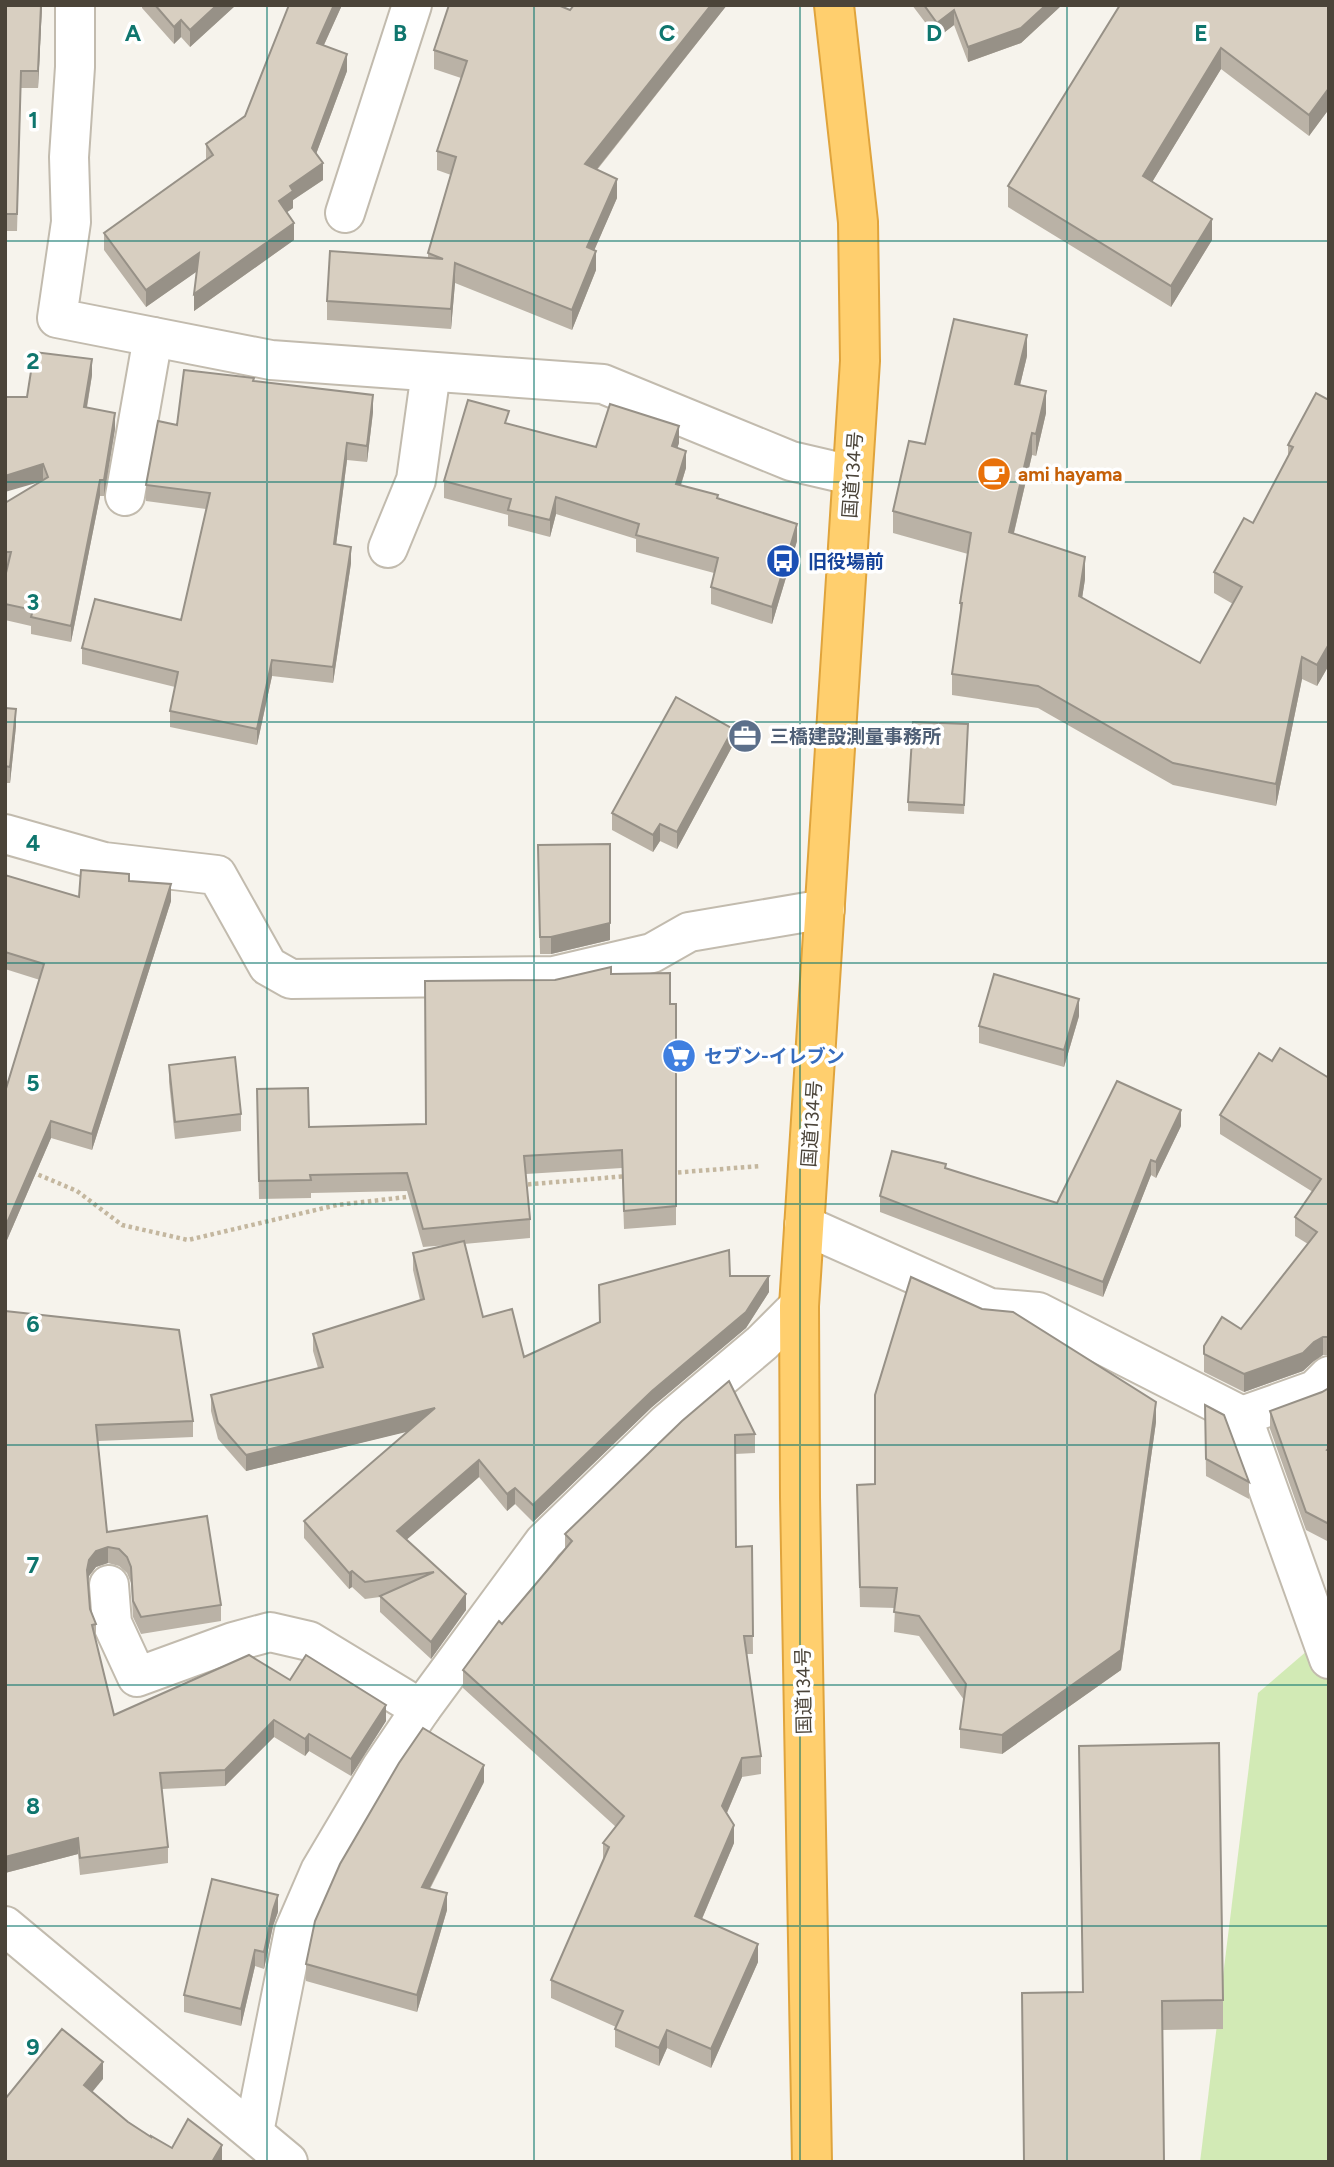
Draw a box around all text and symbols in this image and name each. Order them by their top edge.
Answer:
text: A [125,19,142,47]
text: B [393,19,407,47]
text: C [659,19,676,47]
text: D [926,19,942,47]
text: E [1194,19,1208,47]
text: 1 [28,106,38,134]
text: 2 [26,347,40,375]
street label: 国道134号 [838,431,867,519]
cafe icon: ami hayama [975,455,1013,493]
place label: ami hayama [1018,463,1122,486]
bus stop icon: 旧役場前 [764,542,802,580]
place label: 旧役場前 [808,550,884,573]
text: 3 [27,588,39,616]
office icon: 三橋建設測量事務所 [726,717,764,755]
place label: 三橋建設測量事務所 [770,725,941,748]
text: 4 [26,829,40,857]
supermarket icon: セブン-イレブン [660,1037,698,1075]
place label: セブン-イレブン [704,1045,845,1068]
text: 5 [26,1069,40,1097]
street label: 国道134号 [797,1080,826,1168]
text: 6 [26,1310,40,1338]
text: 7 [27,1551,40,1579]
street label: 国道134号 [791,1647,816,1735]
text: 8 [26,1792,40,1820]
text: 9 [26,2033,40,2061]

